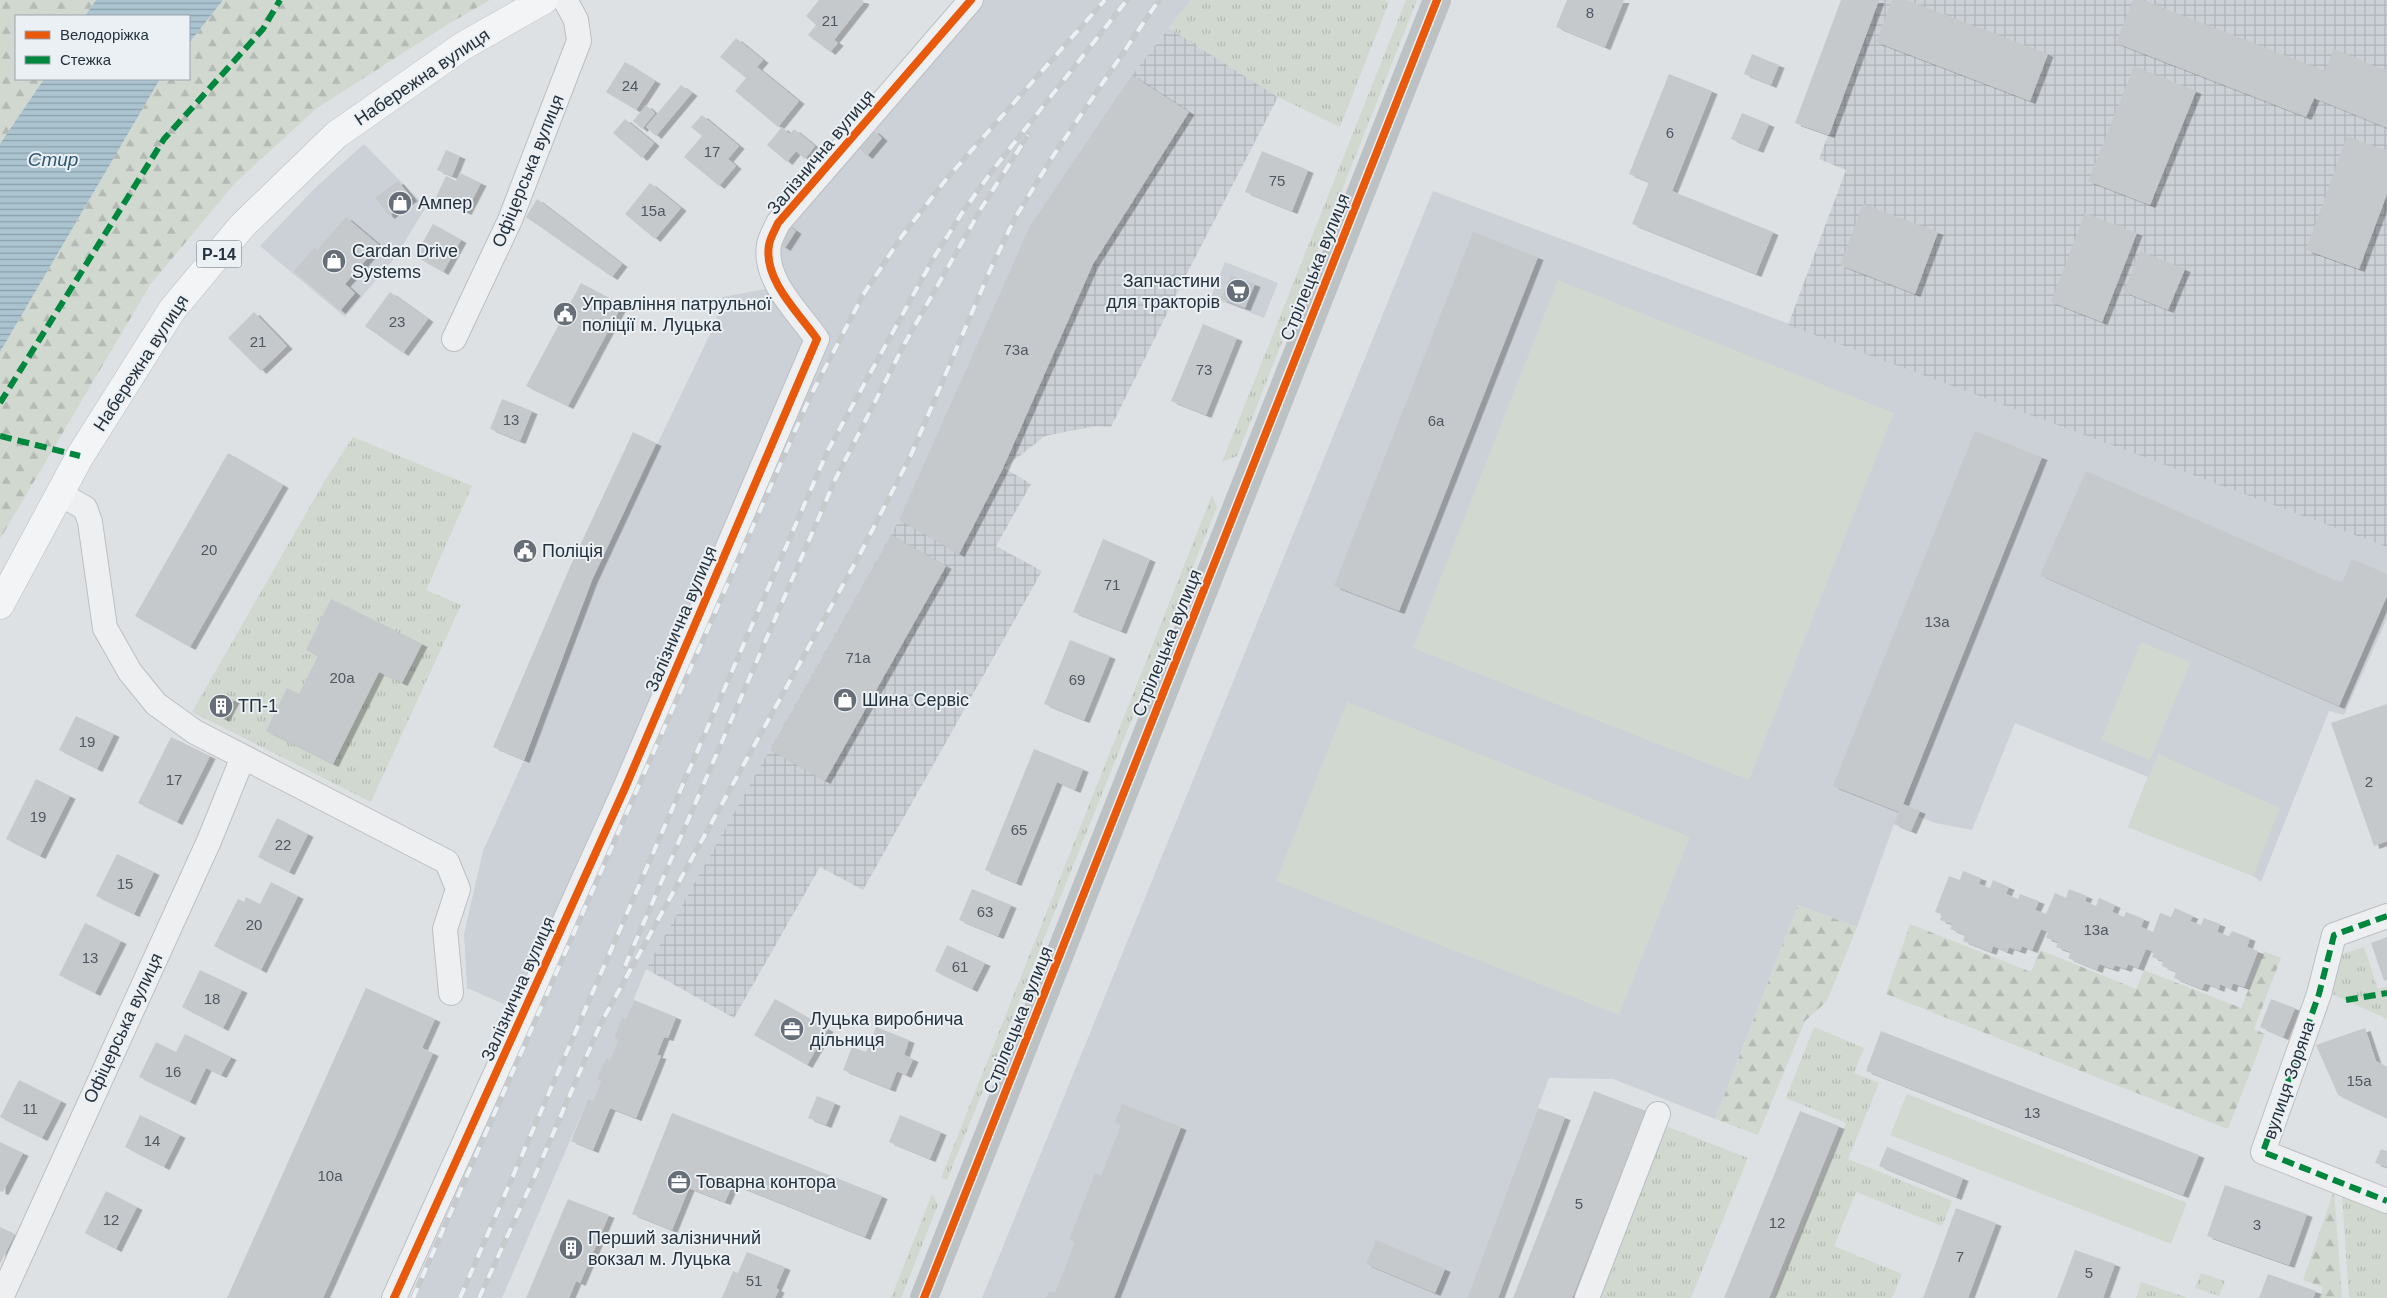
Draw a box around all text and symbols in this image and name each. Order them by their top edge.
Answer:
house number: 8 [1586,4,1594,21]
house number: 21 [822,12,838,29]
legend [15,15,190,80]
street label: Набережна вулиця [351,24,493,130]
text: Велодоріжка [60,26,149,43]
text: Стежка [60,51,112,68]
house number: 24 [622,77,638,94]
street label: Залізнична вулиця [763,86,879,218]
street label: Офіцерська вулиця [488,92,568,250]
house number: 6 [1666,124,1674,141]
house number: 17 [704,143,720,160]
water label: Стир [28,149,78,170]
house number: 75 [1269,172,1285,189]
shop icon: Ампер [387,190,413,216]
street label: Стрілецька вулиця [1276,190,1354,344]
place label: Ампер [418,193,472,213]
house number: 15а [640,202,666,219]
road number: Р-14 [196,240,242,268]
place label: Cardan Drive Systems [352,241,458,282]
shop icon: Cardan Drive Systems [321,248,347,274]
place label: Запчастини для тракторів [1106,271,1220,312]
supermarket icon: Запчастини для тракторів [1225,278,1251,304]
street label: Набережна вулиця [89,291,193,435]
place label: Управління патрульної поліції м. Луцька [582,294,772,335]
public building icon: Управління патрульної поліції м. Луцька [552,301,578,327]
house number: 23 [389,313,405,330]
house number: 21 [250,333,266,350]
house number: 73а [1003,341,1029,358]
house number: 73 [1196,361,1212,378]
house number: 13 [503,411,519,428]
house number: 6а [1428,412,1445,429]
public building icon: Поліція [512,538,538,564]
house number: 20 [201,541,217,558]
place label: Поліція [542,541,603,561]
street label: Залізнична вулиця [641,543,721,695]
street label: Стрілецька вулиця [1128,566,1206,720]
house number: 71 [1104,576,1120,593]
house number: 13а [1924,613,1950,630]
house number: 71а [845,649,871,666]
house number: 20а [329,669,355,686]
house number: 69 [1069,671,1085,688]
shop icon: Шина Сервіс [832,687,858,713]
place label: Шина Сервіс [862,690,969,710]
building icon: ТП-1 [208,693,234,719]
place label: ТП-1 [238,696,278,716]
house number: 19 [79,733,95,750]
house number: 17 [166,771,182,788]
house number: 2 [2365,773,2373,790]
house number: 19 [30,808,46,825]
house number: 65 [1011,821,1027,838]
house number: 22 [275,836,291,853]
house number: 15 [117,875,133,892]
house number: 63 [977,903,993,920]
street label: Залізнична вулиця [477,914,559,1064]
house number: 20 [246,916,262,933]
house number: 13а [2083,921,2109,938]
street label: Стрілецька вулиця [979,943,1057,1097]
house number: 13 [82,949,98,966]
street label: Офіцерська вулиця [79,950,167,1106]
house number: 61 [952,958,968,975]
house number: 18 [204,990,220,1007]
place label: Луцька виробнича дільниця [810,1009,964,1050]
office icon: Луцька виробнича дільниця [779,1016,805,1042]
street label: вулиця Зоряна [2259,1017,2319,1142]
house number: 16 [165,1063,181,1080]
house number: 15а [2346,1072,2372,1089]
house number: 11 [22,1100,38,1117]
house number: 13 [2024,1104,2040,1121]
house number: 14 [144,1132,160,1149]
house number: 10а [317,1167,343,1184]
office icon: Товарна контора [666,1169,692,1195]
place label: Товарна контора [696,1172,837,1192]
house number: 5 [1575,1195,1583,1212]
house number: 12 [103,1211,119,1228]
house number: 12 [1769,1214,1785,1231]
house number: 3 [2253,1216,2261,1233]
place label: Перший залізничний вокзал м. Луцька [588,1228,761,1269]
building icon: Перший залізничний вокзал м. Луцька [558,1235,584,1261]
house number: 7 [1956,1248,1964,1265]
house number: 5 [2085,1264,2093,1281]
house number: 51 [746,1272,762,1289]

